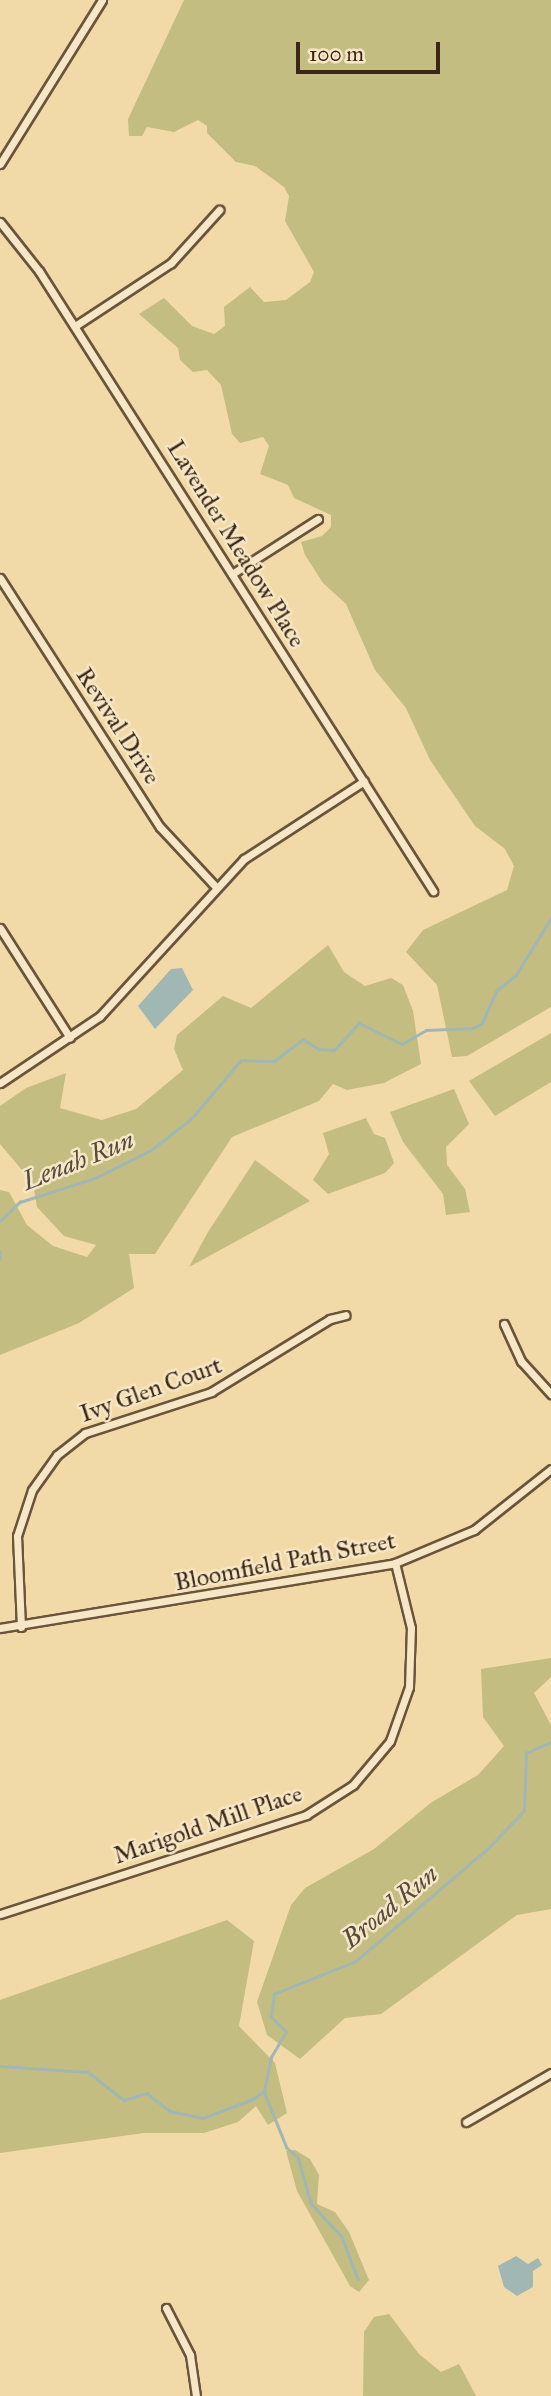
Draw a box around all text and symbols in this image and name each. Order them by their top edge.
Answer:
scale bar [299,28,442,72]
text: 100 m [309,41,364,67]
street label: Lavender Meadow Place [161,435,311,653]
street label: Revival Drive [70,662,166,790]
water label: Lenah Run [18,1125,138,1197]
street label: Ivy Glen Court [76,1351,226,1429]
street label: Bloomfield Path Street [172,1526,398,1598]
street label: Marigold Mill Place [110,1779,306,1871]
water label: Broad Run [336,1859,444,1955]

